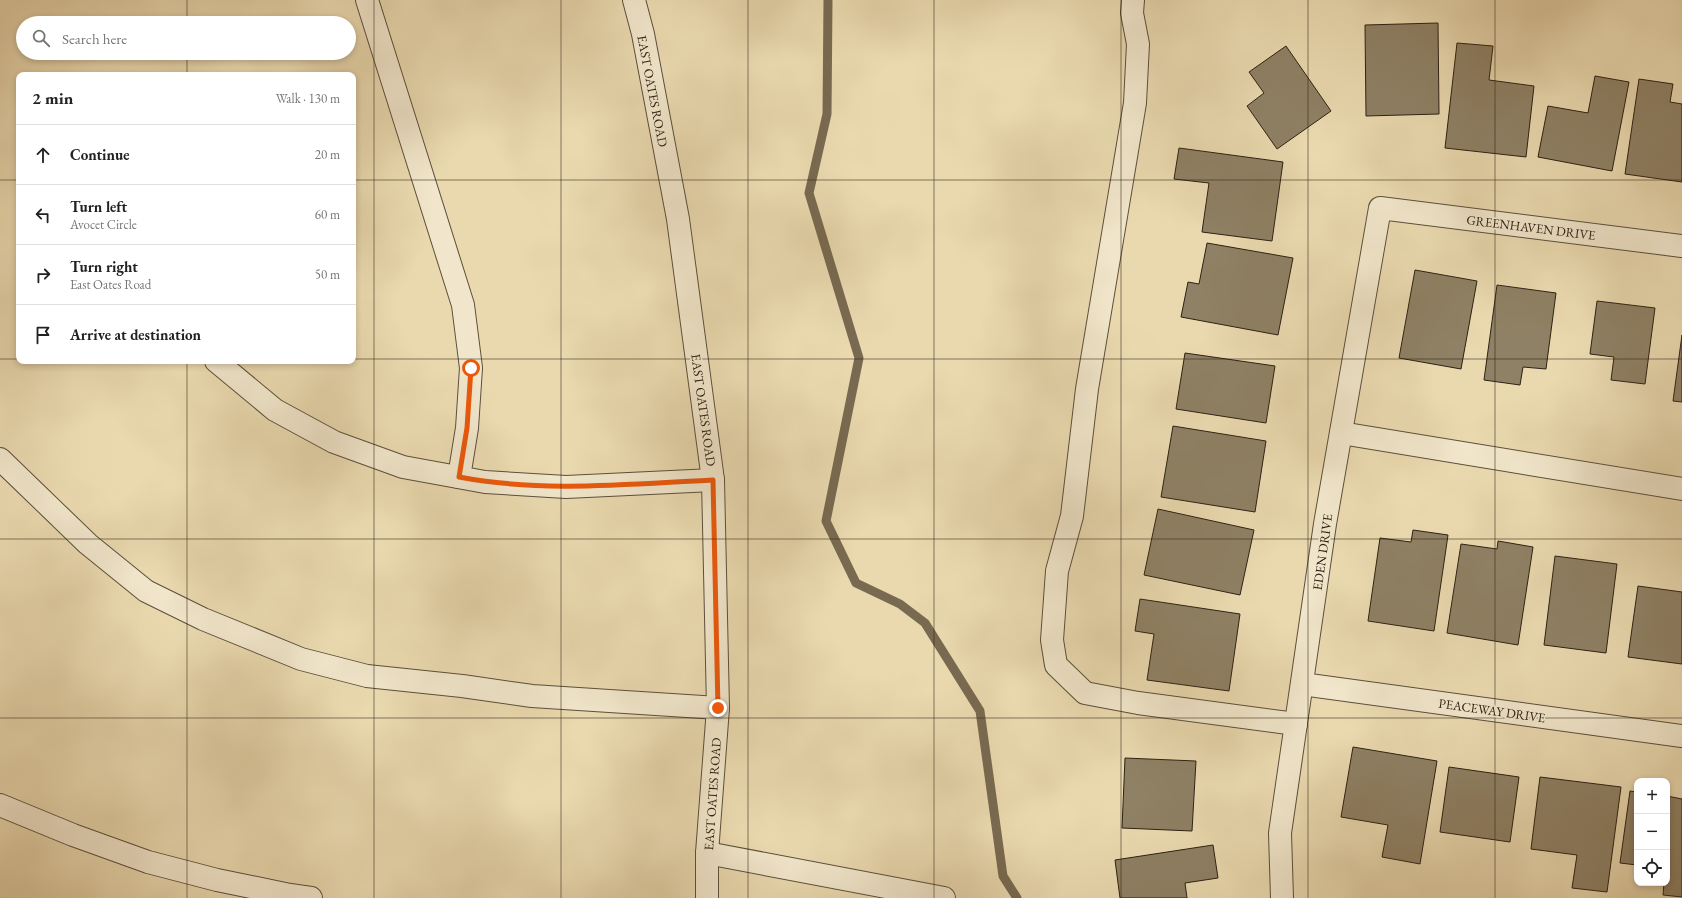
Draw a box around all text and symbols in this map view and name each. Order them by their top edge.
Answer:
search box [16,16,356,60]
icon: search [30,27,52,49]
text: Search here [62,29,127,48]
street label: EAST OATES ROAD [633,34,672,148]
text: 2 min [32,87,73,109]
text: Walk · 130 m [276,90,340,107]
icon: ahead [32,144,54,166]
text: Continue [70,145,130,164]
text: 20 m [315,146,340,163]
text: Turn left [70,197,127,216]
icon: left [32,204,54,226]
text: 60 m [315,206,340,223]
street label: GREENHAVEN DRIVE [1465,211,1596,244]
text: Avocet Circle [70,216,137,233]
text: Turn right [70,257,138,276]
icon: right [32,264,54,286]
text: 50 m [315,266,340,283]
text: East Oates Road [70,276,151,293]
icon: arrive [32,324,54,346]
text: Arrive at destination [70,325,201,344]
street label: EAST OATES ROAD [687,353,720,468]
route start [462,359,480,377]
street label: EDEN DRIVE [1309,513,1336,591]
street label: PEACEWAY DRIVE [1437,695,1546,726]
route end [709,699,727,717]
street label: EAST OATES ROAD [700,737,725,851]
map controls [1634,778,1670,886]
button: + [1634,778,1670,814]
button: − [1634,814,1670,850]
button: locate [1634,850,1670,886]

